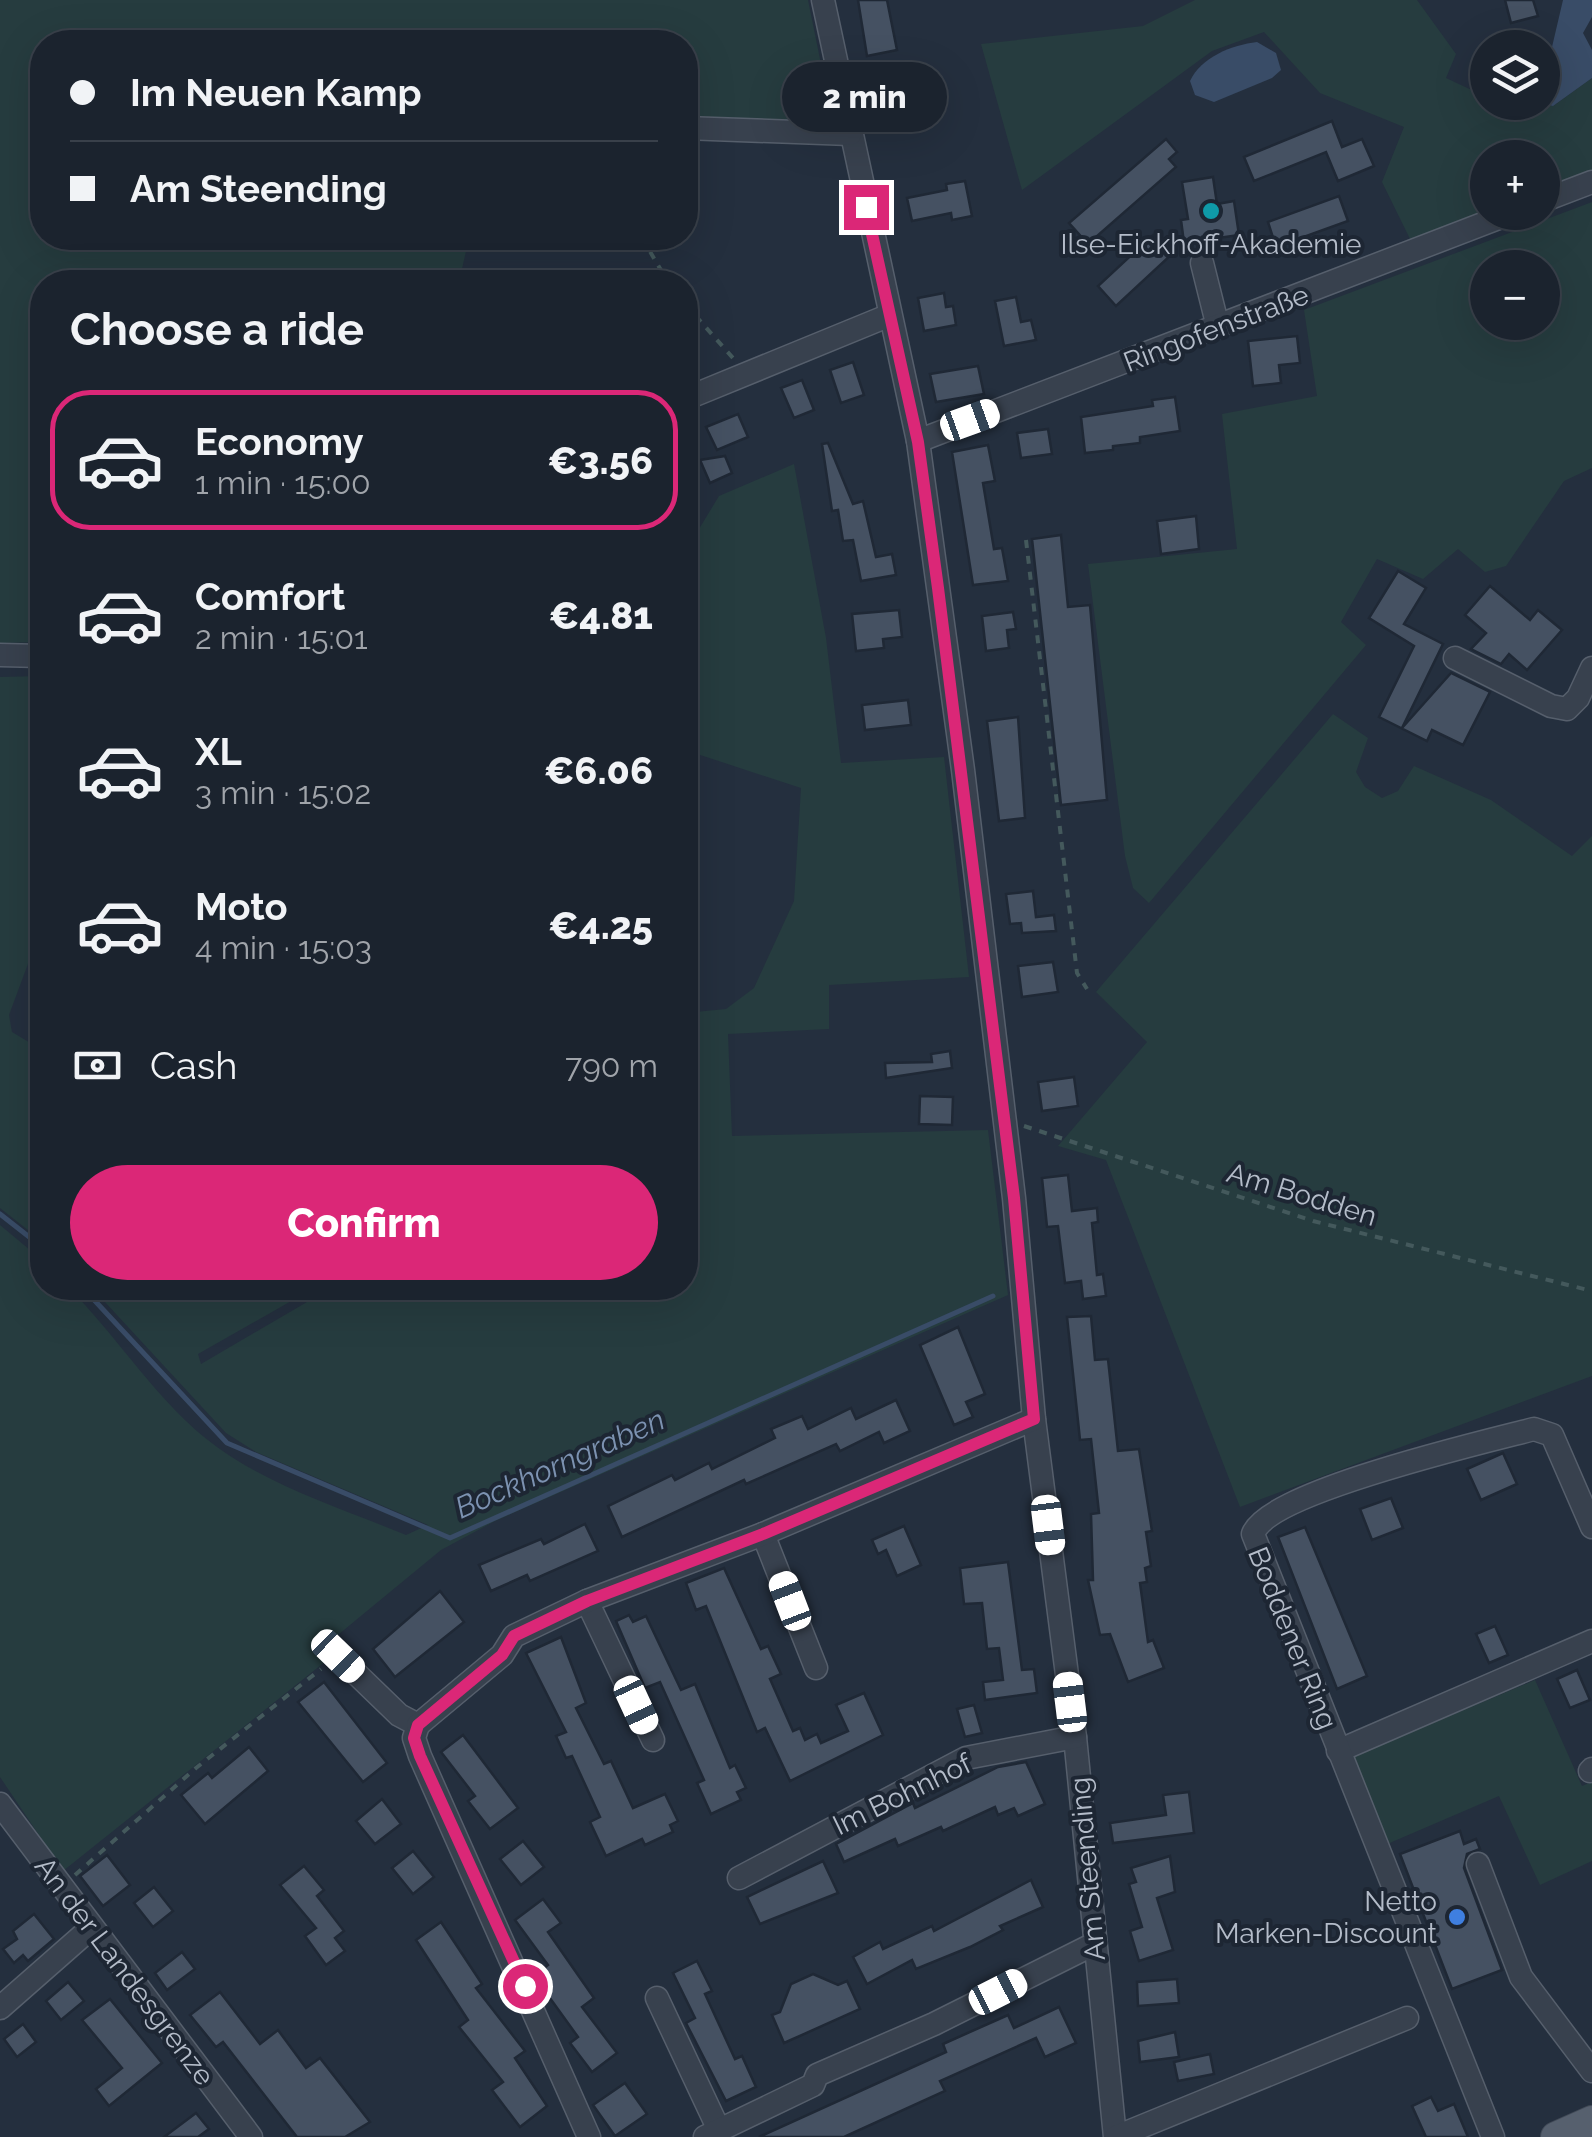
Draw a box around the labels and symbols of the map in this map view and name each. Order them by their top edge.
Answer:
callout: 2 min [784,62,948,132]
route end [844,185,889,230]
marker: Ilse-Eickhoff-Akademie [1200,200,1222,222]
place label: Ilse-Eickhoff-Akademie [1061,228,1361,261]
street label: Ringofenstraße [1119,278,1313,379]
car [937,396,1003,444]
street label: Am Bodden [1223,1156,1381,1233]
water label: Bockhorngraben [450,1402,670,1525]
car [1029,1493,1067,1557]
street label: Boddener Ring [1241,1542,1344,1734]
car [765,1568,815,1634]
car [306,1624,370,1688]
car [1051,1670,1089,1734]
car [610,1671,662,1739]
street label: Im Bohnhof [828,1746,978,1842]
street label: Am Steending [1063,1776,1112,1962]
street label: An der Landesgrenze [28,1851,221,2092]
place label: Netto Marken-Discount [1215,1885,1438,1950]
marker: Netto Marken-Discount [1446,1906,1468,1928]
route start [503,1964,548,2009]
car [964,1965,1032,2019]

